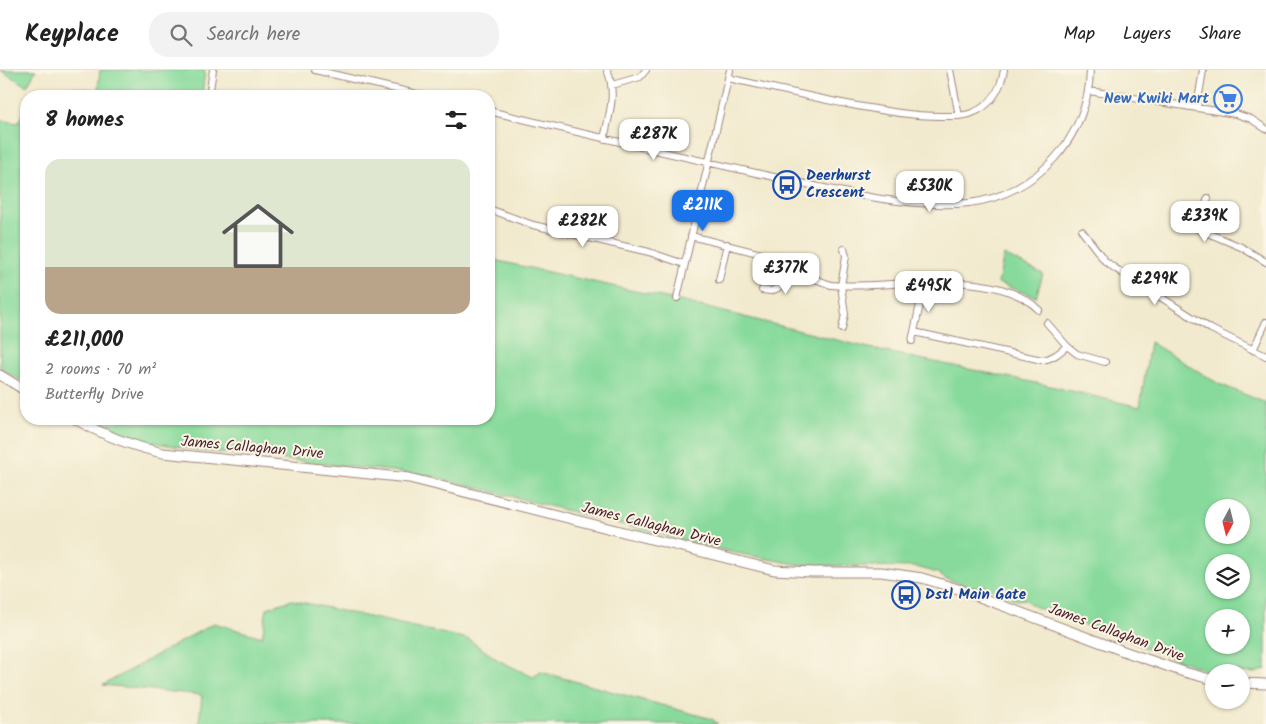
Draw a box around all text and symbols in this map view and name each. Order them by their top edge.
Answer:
search box [149,12,499,57]
text: Keyplace [25,15,119,54]
text: Search here [207,20,300,50]
text: Map [1064,20,1095,49]
text: Layers [1123,20,1171,49]
text: Share [1199,20,1241,49]
icon: search [167,21,195,49]
supermarket icon: New Kwiki Mart [1213,84,1243,114]
place label: New Kwiki Mart [1104,87,1209,111]
text: 8 homes [45,104,124,137]
icon: filters [442,106,470,134]
pin: £287K [619,118,689,161]
text: £287K [630,122,678,147]
place label: Deerhurst Crescent [806,164,871,205]
bus stop icon: Deerhurst Crescent [772,170,802,200]
pin: £530K [895,170,965,213]
text: £530K [907,174,953,199]
pin: £211K [668,190,738,232]
icon: home [213,191,303,281]
text: £211K [683,193,723,218]
pin: £339K [1170,200,1240,243]
text: £339K [1182,204,1228,229]
pin: £282K [548,206,618,248]
text: £282K [558,209,608,234]
pin: £377K [751,252,821,295]
text: £377K [763,256,809,281]
pin: £299K [1120,264,1190,306]
text: £299K [1132,267,1178,292]
pin: £495K [894,270,964,313]
text: £495K [906,274,952,299]
text: £211,000 [45,324,123,357]
text: 2 rooms · 70 m² [45,357,156,382]
text: Butterfly Drive [45,382,144,407]
street label: James Callaghan Drive [180,430,325,466]
street label: James Callaghan Drive [579,496,724,554]
north arrow [1205,499,1250,544]
map controls [1205,499,1250,709]
button: layers [1205,554,1250,599]
bus stop icon: Dstl Main Gate [891,580,921,610]
place label: Dstl Main Gate [925,583,1027,607]
street label: James Callaghan Drive [1045,597,1188,669]
button: + [1205,609,1250,654]
button: − [1205,664,1250,709]

